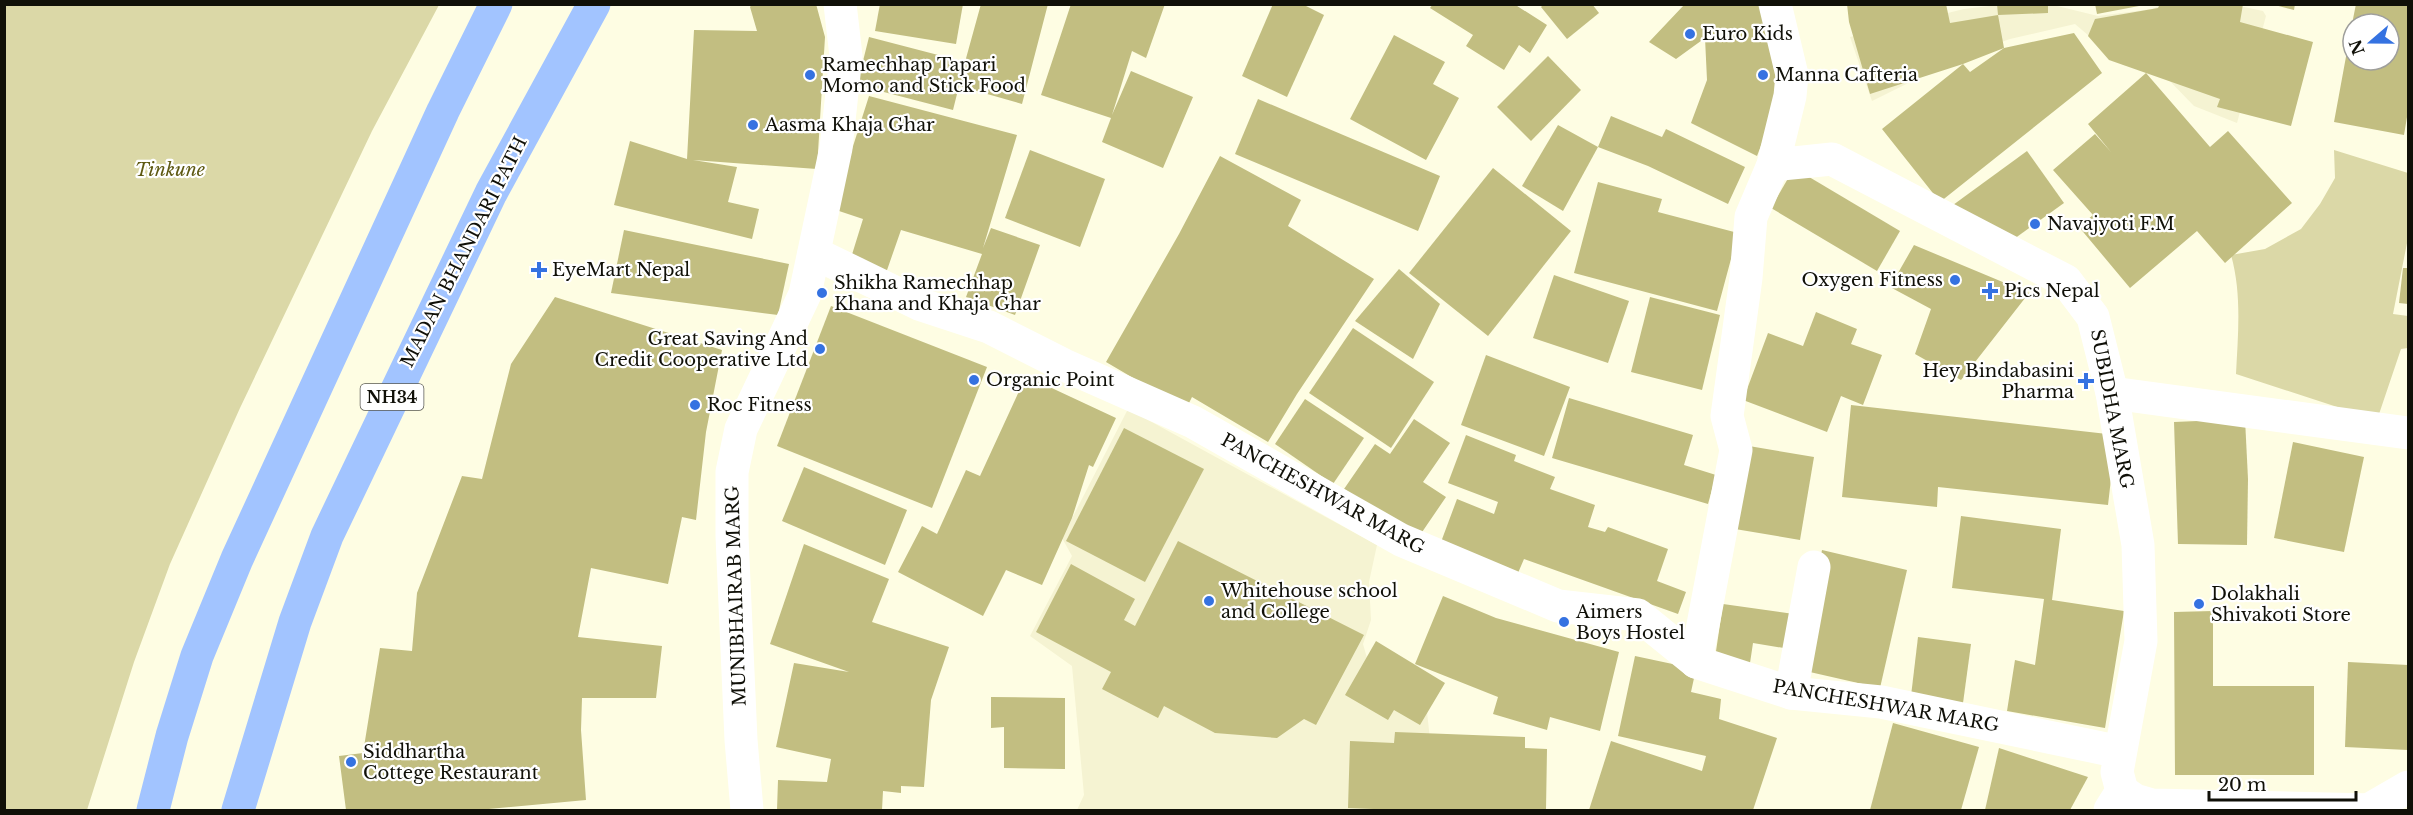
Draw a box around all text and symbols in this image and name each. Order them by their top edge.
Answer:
north arrow [2341,12,2401,72]
place label: Euro Kids [1702,23,1793,45]
marker: Euro Kids [1683,27,1697,41]
text: N [2345,37,2369,58]
place label: Ramechhap Tapari Momo and Stick Food [822,54,1026,97]
place label: Manna Cafteria [1775,64,1918,86]
marker: Ramechhap Tapari Momo and Stick Food [803,68,817,82]
marker: Manna Cafteria [1756,68,1770,82]
place label: Aasma Khaja Ghar [764,114,935,136]
marker: Aasma Khaja Ghar [746,118,760,132]
street label: MADAN BHANDARI PATH [396,133,532,371]
park label: Tinkune [135,159,205,181]
place label: Navajyoti F.M [2047,213,2175,235]
marker: Navajyoti F.M [2028,217,2042,231]
place label: EyeMart Nepal [552,259,690,281]
marker: EyeMart Nepal [530,261,548,279]
place label: Oxygen Fitness [1802,269,1943,291]
place label: Shikha Ramechhap Khana and Khaja Ghar [834,272,1041,315]
marker: Oxygen Fitness [1948,273,1962,287]
place label: Pics Nepal [2004,280,2100,302]
marker: Pics Nepal [1981,282,1999,300]
marker: Shikha Ramechhap Khana and Khaja Ghar [815,286,829,300]
street label: SUBIDHA MARG [2086,327,2138,491]
place label: Great Saving And Credit Cooperative Ltd [595,328,808,371]
marker: Great Saving And Credit Cooperative Ltd [813,342,827,356]
place label: Hey Bindabasini Pharma [1923,360,2074,403]
place label: Organic Point [986,369,1115,391]
marker: Organic Point [967,373,981,387]
marker: Hey Bindabasini Pharma [2079,374,2093,388]
road number: NH34 [360,384,424,410]
place label: Roc Fitness [707,394,812,416]
marker: Roc Fitness [688,398,702,412]
street label: PANCHESHWAR MARG [1217,429,1429,559]
street label: MUNIBHAIRAB MARG [721,485,751,707]
place label: Whitehouse school and College [1220,580,1398,623]
place label: Dolakhali Shivakoti Store [2211,583,2351,626]
marker: Whitehouse school and College [1202,594,1216,608]
marker: Dolakhali Shivakoti Store [2192,597,2206,611]
place label: Aimers Boys Hostel [1575,601,1685,644]
marker: Aimers Boys Hostel [1557,615,1571,629]
street label: PANCHESHWAR MARG [1771,675,2001,737]
place label: Siddhartha Cottege Restaurant [363,741,539,784]
marker: Siddhartha Cottege Restaurant [344,755,358,769]
scale bar [2209,764,2356,802]
text: 20 m [2218,774,2266,796]

